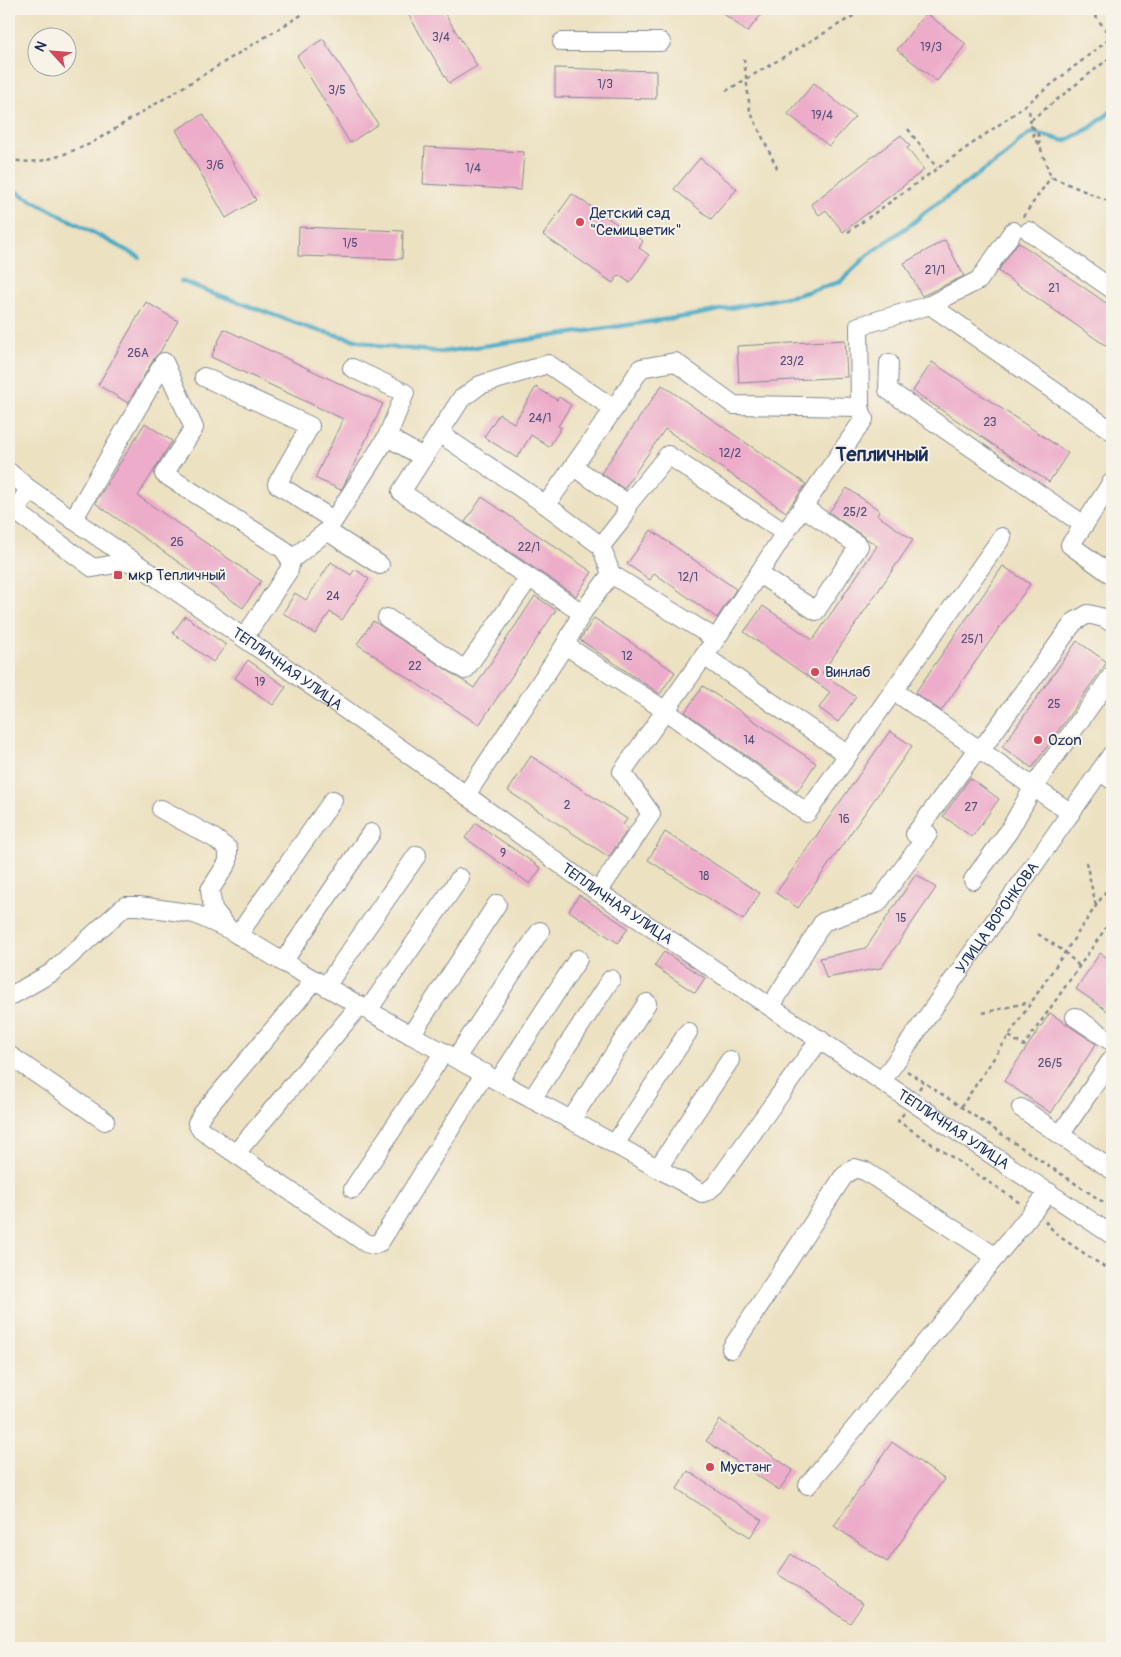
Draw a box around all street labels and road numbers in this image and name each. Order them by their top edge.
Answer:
street label: ТЕПЛИЧНАЯ УЛИЦА [229,623,347,714]
street label: УЛИЦА ВОРОНКОВА [951,858,1043,977]
street label: ТЕПЛИЧНАЯ УЛИЦА [558,859,677,949]
street label: ТЕПЛИЧНАЯ УЛИЦА [894,1085,1013,1174]

